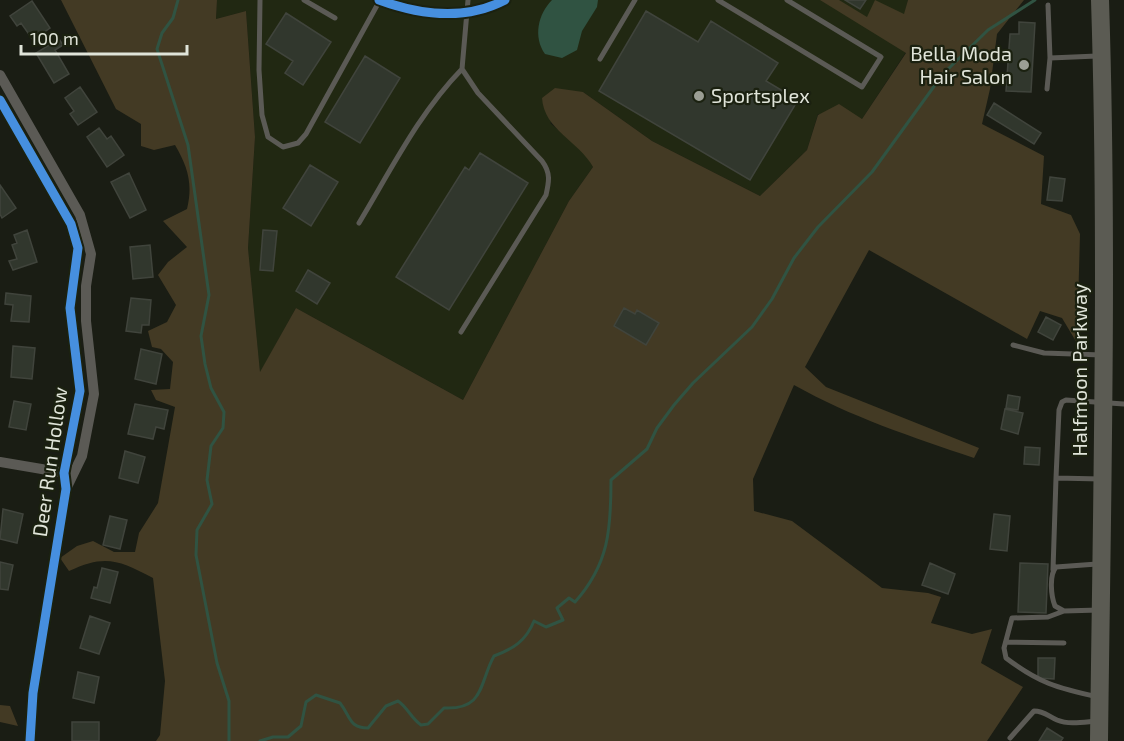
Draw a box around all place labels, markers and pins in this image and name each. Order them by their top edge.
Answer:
place label: Bella Moda Hair Salon [910,41,1012,88]
marker: Bella Moda Hair Salon [1017,58,1031,72]
place label: Sportsplex [711,83,810,107]
marker: Sportsplex [692,89,706,103]

